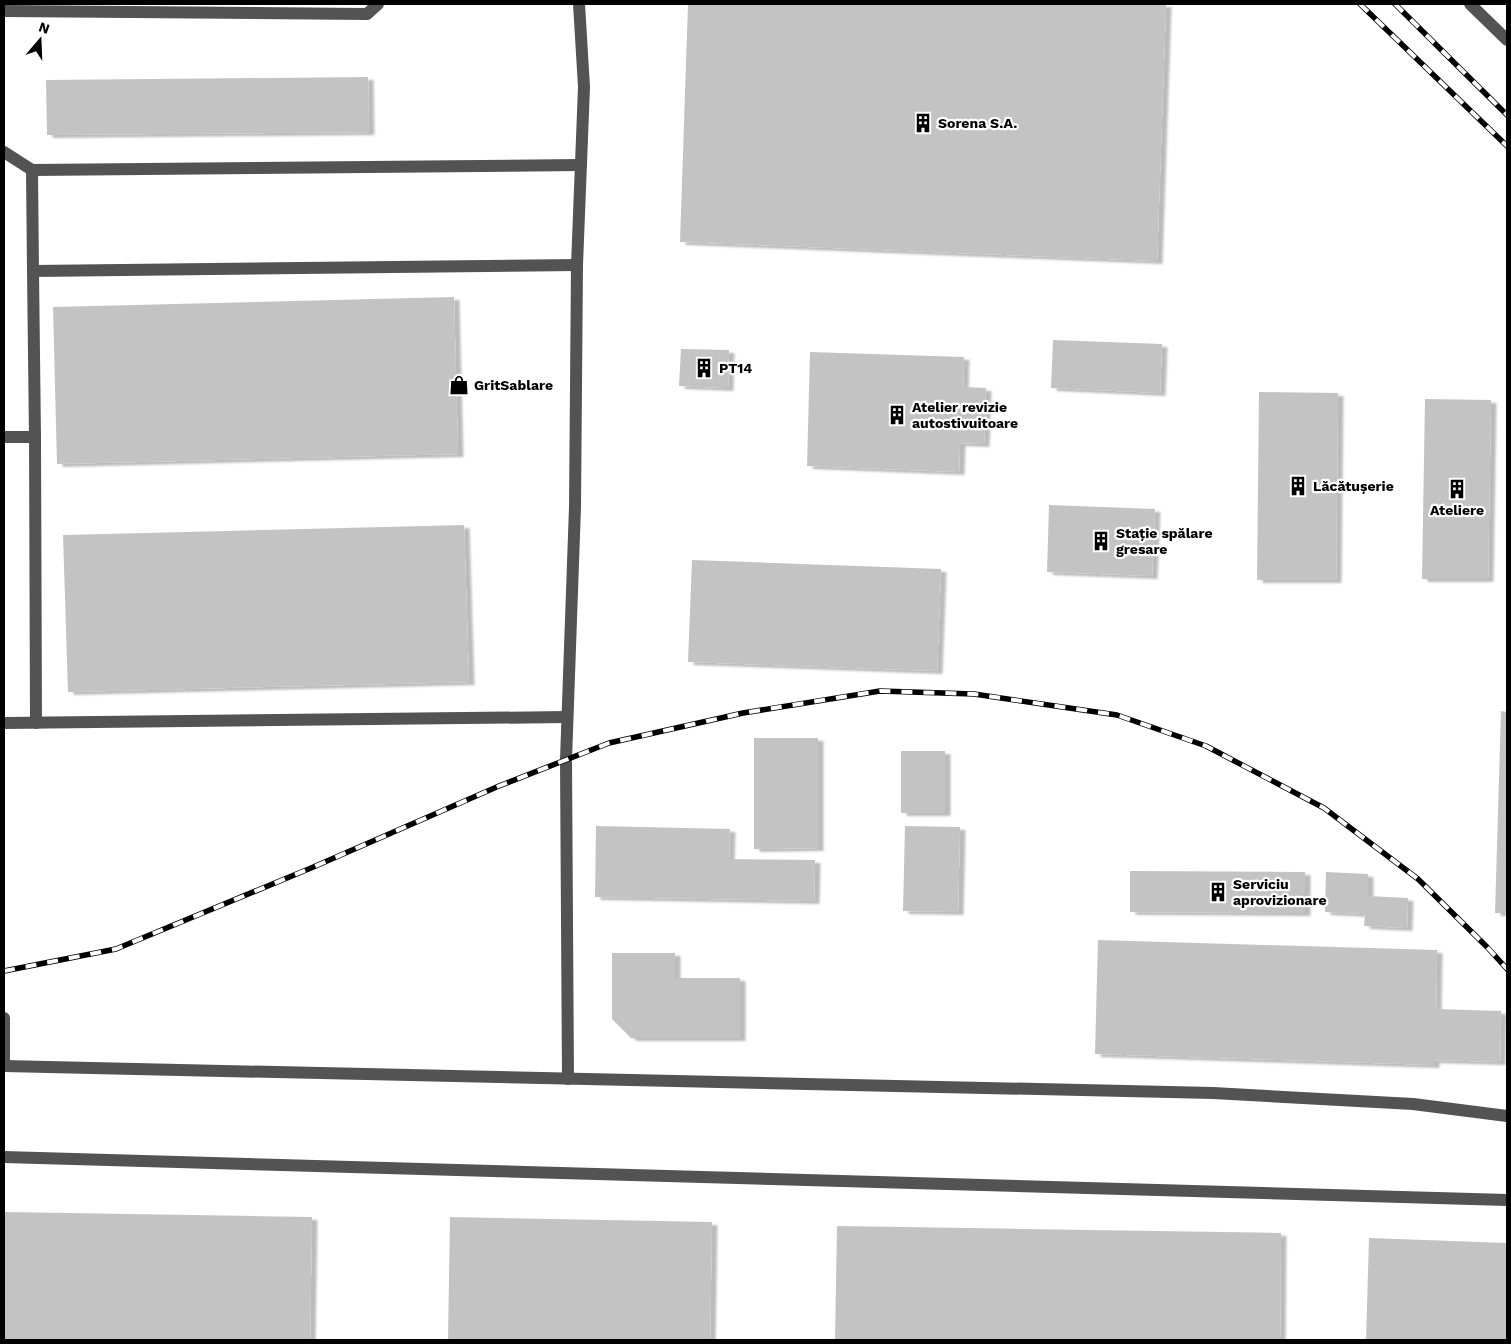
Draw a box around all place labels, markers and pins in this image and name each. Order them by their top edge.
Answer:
building icon: Sorena S.A. [912,112,934,134]
place label: Sorena S.A. [938,115,1017,131]
building icon: PT14 [693,357,715,379]
place label: PT14 [719,360,752,376]
shop icon: GritSablare [448,374,470,396]
place label: GritSablare [474,377,553,393]
place label: Atelier revizie autostivuitoare [912,399,1018,431]
building icon: Atelier revizie autostivuitoare [886,404,908,426]
building icon: Lăcătușerie [1287,475,1309,497]
place label: Lăcătușerie [1313,478,1394,494]
building icon: Ateliere [1446,478,1468,500]
place label: Ateliere [1430,502,1484,518]
place label: Stație spălare gresare [1116,525,1213,557]
building icon: Stație spălare gresare [1090,530,1112,552]
place label: Serviciu aprovizionare [1233,876,1327,908]
building icon: Serviciu aprovizionare [1207,881,1229,903]

